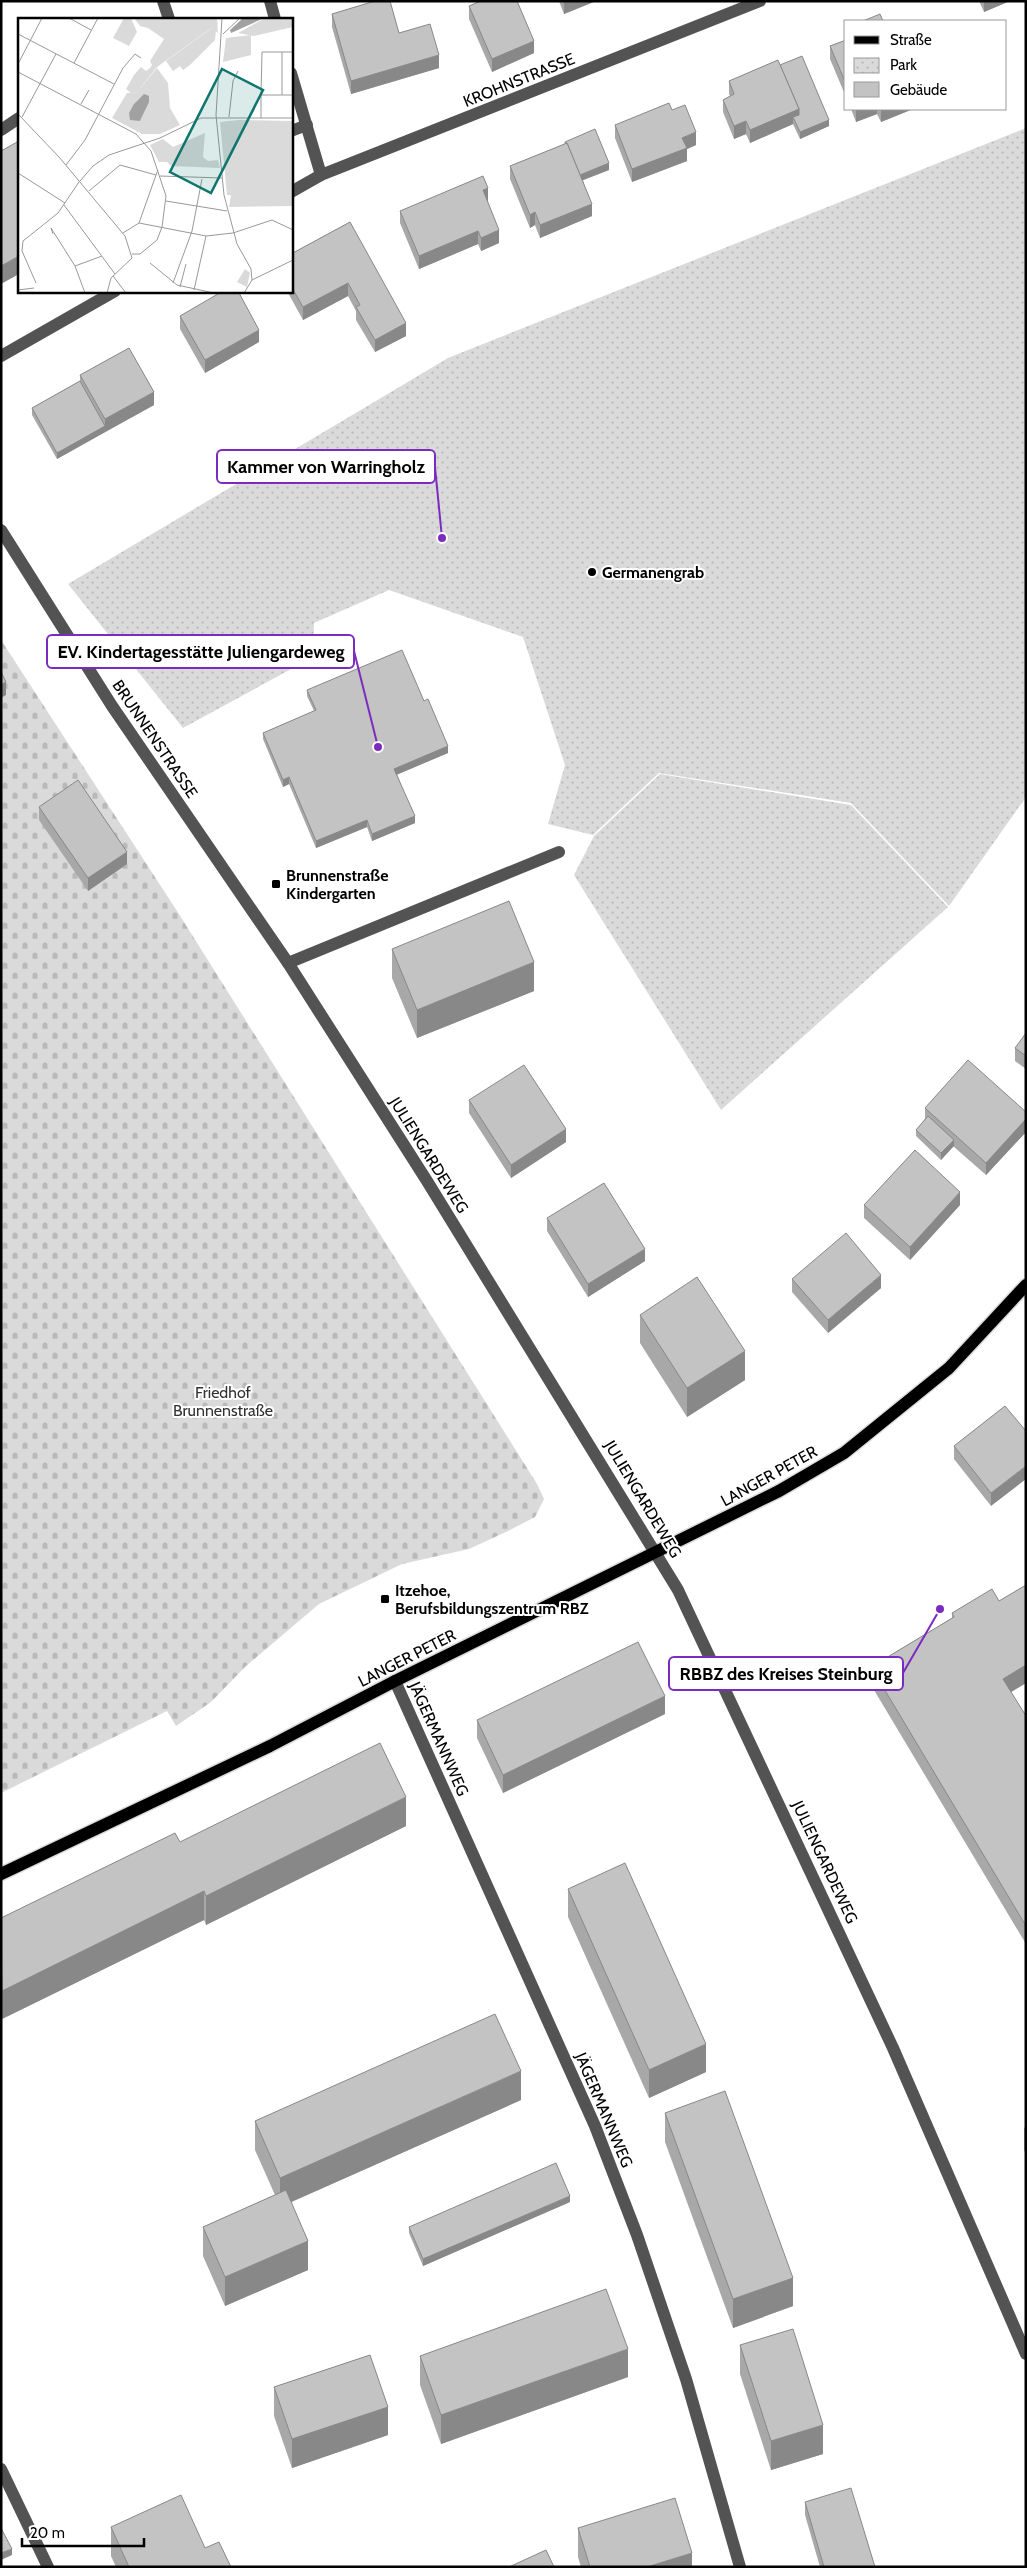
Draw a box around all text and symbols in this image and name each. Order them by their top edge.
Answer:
inset map [18,18,292,292]
legend [844,20,1007,110]
text: Straße [890,31,932,49]
street label: KROHNSTRASSE [460,49,578,111]
text: Park [890,56,917,74]
text: Gebäude [890,81,947,99]
callout: Kammer von Warringholz [217,450,435,483]
text: Kammer von Warringholz [227,456,425,478]
place label: Germanengrab [602,563,704,582]
marker: Germanengrab [586,566,598,578]
callout: EV. Kindertagesstätte Juliengardeweg [47,635,354,668]
text: EV. Kindertagesstätte Juliengardeweg [57,641,345,663]
street label: BRUNNENSTRASSE [108,676,202,802]
place label: Brunnenstraße Kindergarten [286,866,388,903]
marker: Brunnenstraße Kindergarten [270,878,282,890]
street label: JULIENGARDEWEG [385,1093,472,1217]
park label: Friedhof Brunnenstraße [173,1383,273,1420]
street label: JULIENGARDEWEG [600,1436,685,1561]
street label: LANGER PETER [718,1442,821,1510]
place label: Itzehoe, Berufsbildungszentrum RBZ [395,1581,589,1618]
marker: Itzehoe, Berufsbildungszentrum RBZ [379,1593,391,1605]
street label: LANGER PETER [355,1625,459,1691]
callout: RBBZ des Kreises Steinburg [669,1657,903,1690]
text: RBBZ des Kreises Steinburg [679,1663,893,1685]
street label: JÄGERMANNWEG [405,1678,473,1799]
street label: JULIENGARDEWEG [788,1797,862,1926]
street label: JÄGERMANNWEG [571,2049,637,2170]
scale bar [22,2516,145,2548]
text: 20 m [30,2524,65,2542]

